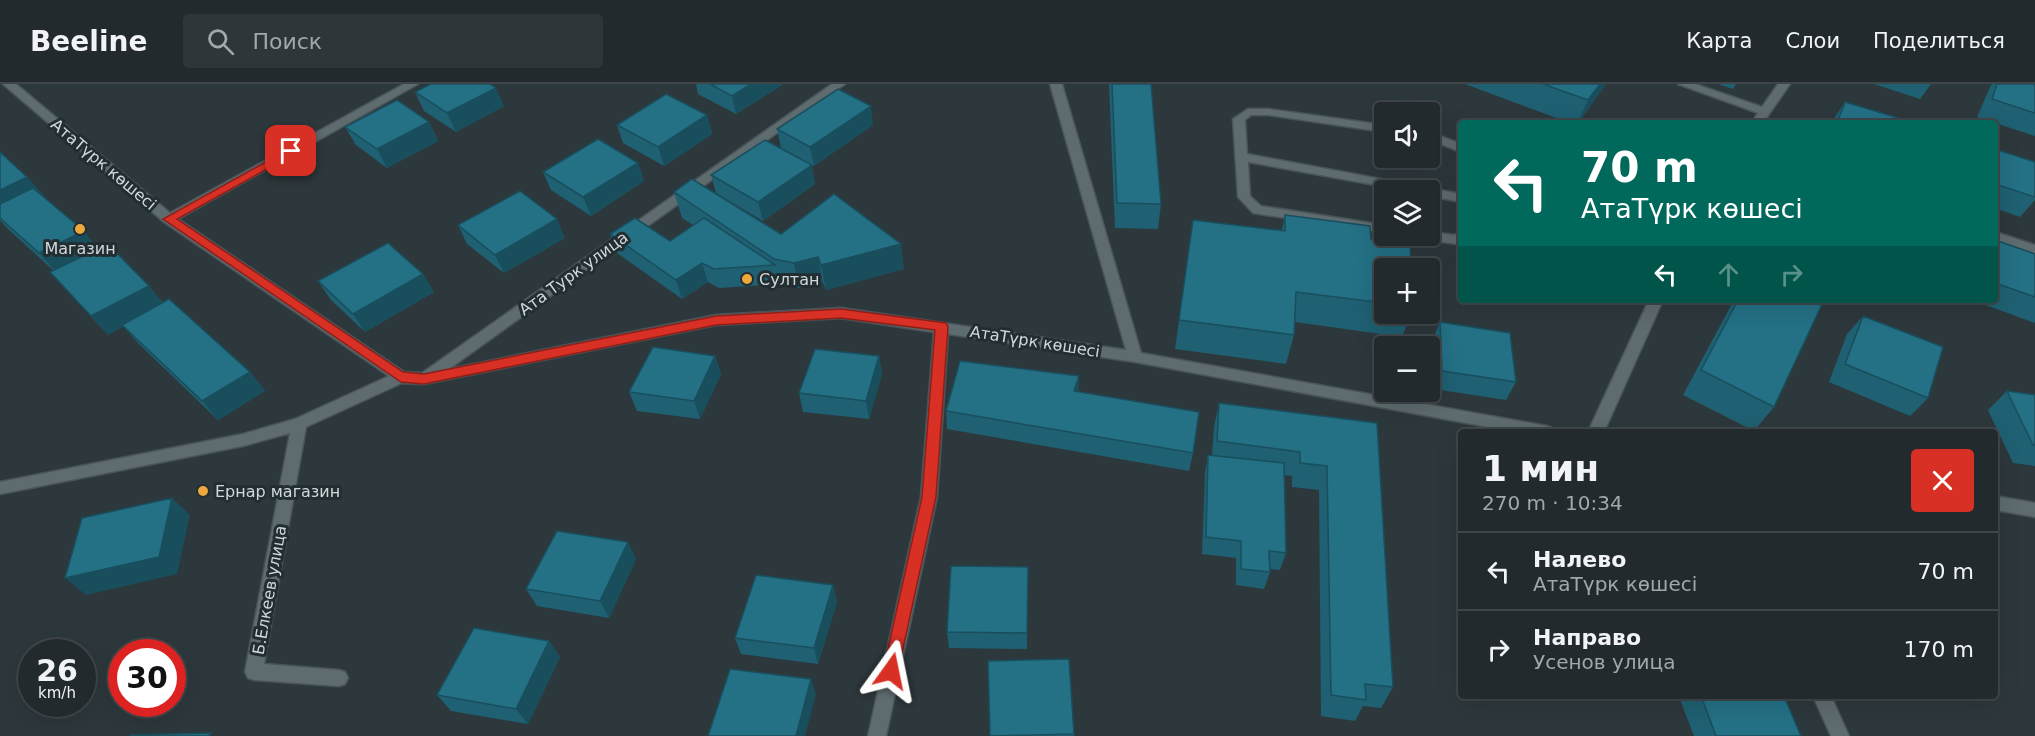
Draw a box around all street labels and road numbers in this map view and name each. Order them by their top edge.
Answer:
street label: АтаТүрк көшесі [47,115,160,214]
street label: Ата Турк улица [515,227,632,319]
street label: АтаТүрк көшесі [969,322,1101,361]
street label: Б.Елкеев улица [249,524,290,656]

